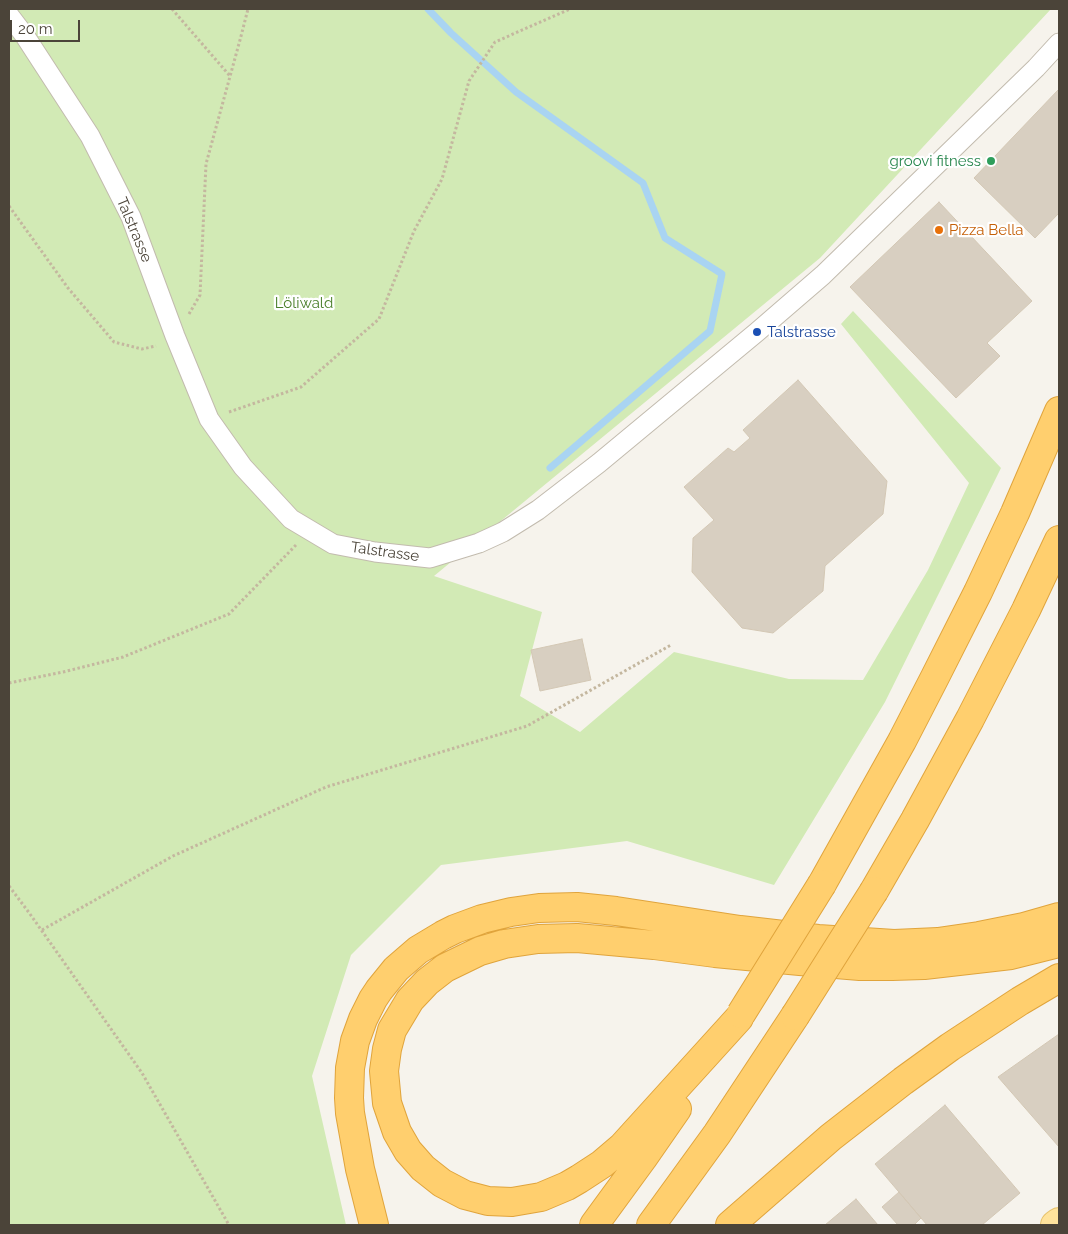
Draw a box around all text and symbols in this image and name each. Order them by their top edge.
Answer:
scale bar [12,10,82,42]
text: 20 m [18,20,53,38]
place label: groovi fitness [889,152,981,170]
marker: groovi fitness [985,155,997,167]
street label: Talstrasse [112,195,156,265]
place label: Pizza Bella [949,221,1023,239]
marker: Pizza Bella [933,224,945,236]
park label: Löliwald [275,294,333,312]
place label: Talstrasse [767,323,836,341]
marker: Talstrasse [751,326,763,338]
street label: Talstrasse [350,538,420,566]

